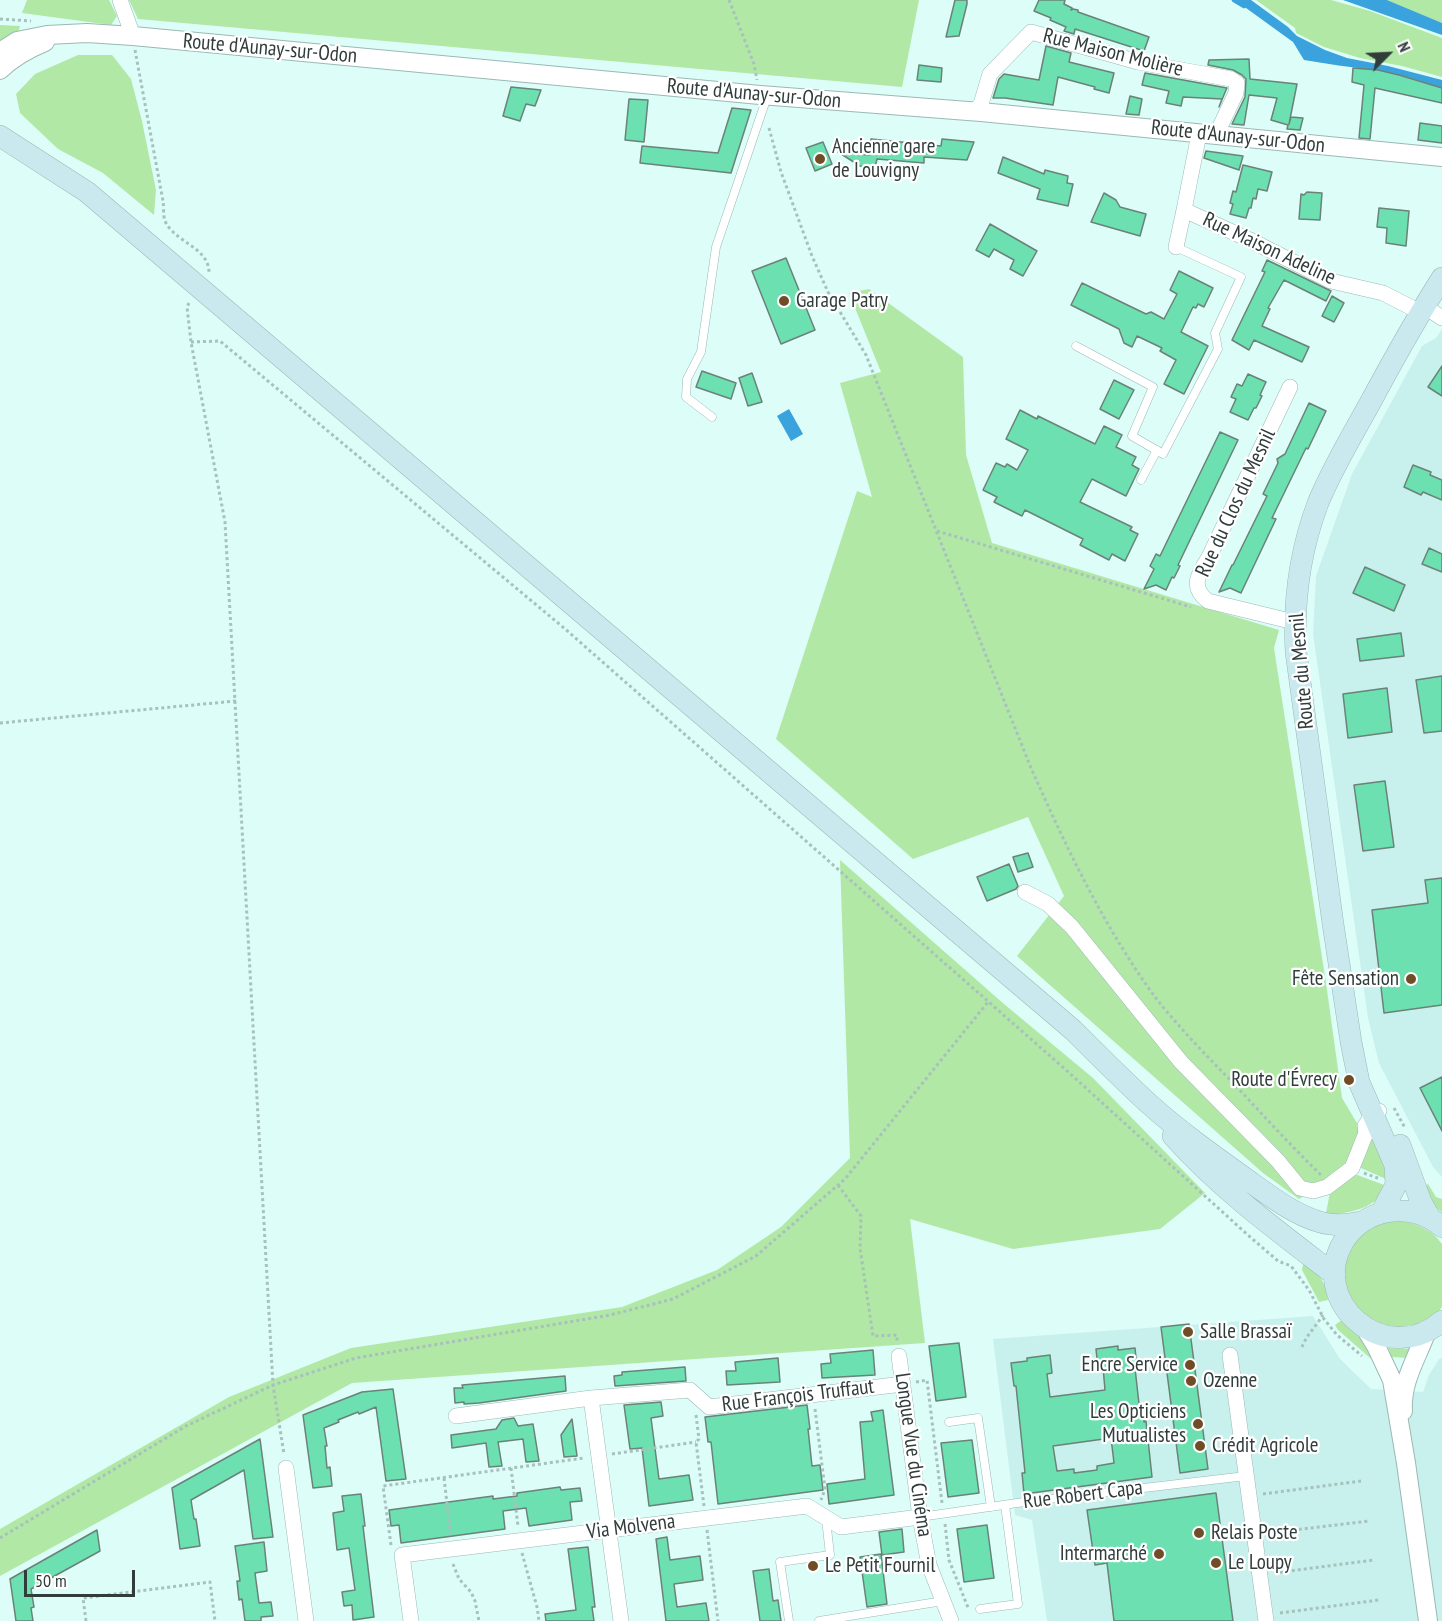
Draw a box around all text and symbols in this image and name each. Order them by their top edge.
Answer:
street label: Rue Maison Molière [1040,23,1186,83]
north arrow [1358,24,1418,84]
street label: Route d'Aunay-sur-Odon [182,29,358,69]
text: N [1394,39,1415,55]
street label: Route d'Aunay-sur-Odon [666,74,842,114]
street label: Route d'Aunay-sur-Odon [1150,115,1326,159]
place label: Ancienne gare de Louvigny [832,134,935,184]
marker: Ancienne gare de Louvigny [813,152,827,166]
street label: Rue Maison Adeline [1199,207,1339,291]
place label: Garage Patry [796,288,888,314]
marker: Garage Patry [777,294,791,308]
street label: Rue du Clos du Mesnil [1191,425,1281,581]
street label: Route du Mesnil [1284,612,1320,730]
place label: Fête Sensation [1292,966,1399,992]
marker: Fête Sensation [1404,972,1418,986]
place label: Route d'Évrecy [1231,1067,1337,1093]
marker: Route d'Évrecy [1342,1073,1356,1087]
place label: Salle Brassaï [1200,1319,1291,1345]
marker: Salle Brassaï [1181,1325,1195,1339]
place label: Encre Service [1082,1352,1178,1378]
marker: Encre Service [1183,1358,1197,1372]
place label: Ozenne [1203,1368,1257,1394]
street label: Longue Vue du Cinéma [889,1371,937,1539]
street label: Rue François Truffaut [720,1374,876,1418]
marker: Ozenne [1184,1374,1198,1388]
place label: Les Opticiens Mutualistes [1090,1399,1186,1449]
marker: Les Opticiens Mutualistes [1191,1417,1205,1431]
place label: Crédit Agricole [1212,1433,1318,1459]
marker: Crédit Agricole [1193,1439,1207,1453]
street label: Rue Robert Capa [1022,1475,1144,1515]
street label: Via Molvena [585,1509,677,1545]
place label: Relais Poste [1211,1520,1298,1546]
marker: Relais Poste [1192,1526,1206,1540]
place label: Intermarché [1060,1541,1147,1567]
marker: Intermarché [1152,1547,1166,1561]
place label: Le Loupy [1228,1550,1292,1576]
place label: Le Petit Fournil [825,1553,935,1579]
marker: Le Loupy [1209,1556,1223,1570]
scale bar [27,1558,138,1596]
marker: Le Petit Fournil [806,1559,820,1573]
text: 50 m [35,1569,67,1592]

